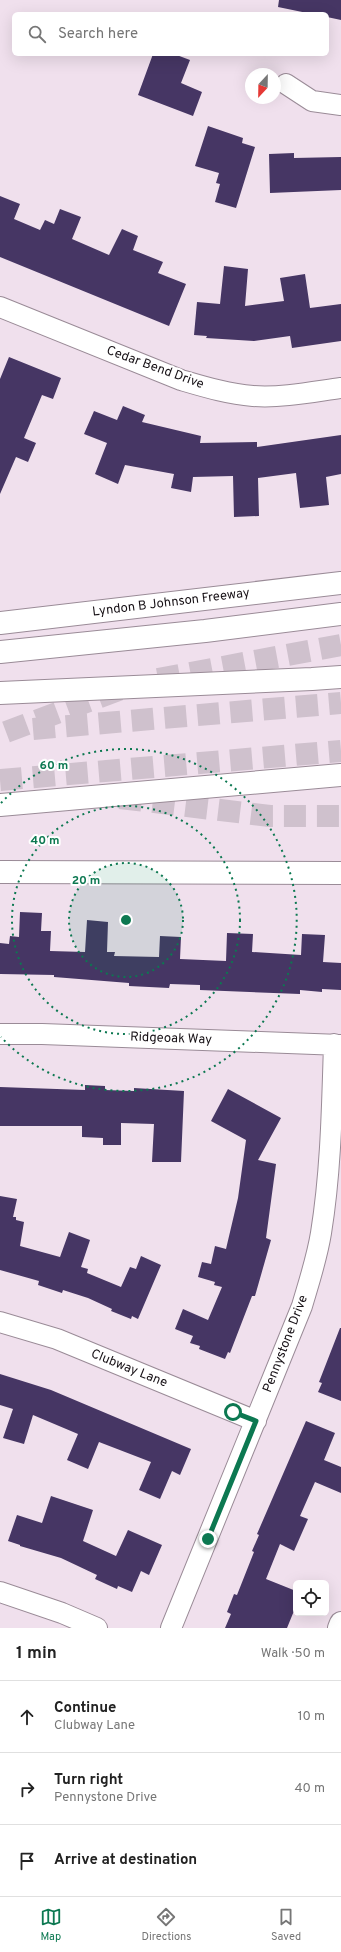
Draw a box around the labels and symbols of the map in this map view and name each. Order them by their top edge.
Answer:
north arrow [245,68,281,104]
street label: Cedar Bend Drive [104,343,206,393]
street label: Lyndon B Johnson Freeway [91,585,251,621]
text: 60 m [40,758,68,774]
text: 40 m [30,833,60,849]
text: 20 m [72,873,100,889]
centre of rings [119,913,133,927]
street label: Ridgeoak Way [130,1030,212,1048]
street label: Pennystone Drive [260,1293,312,1395]
street label: Clubway Lane [88,1346,170,1392]
route start [224,1403,242,1421]
route end [199,1530,217,1548]

